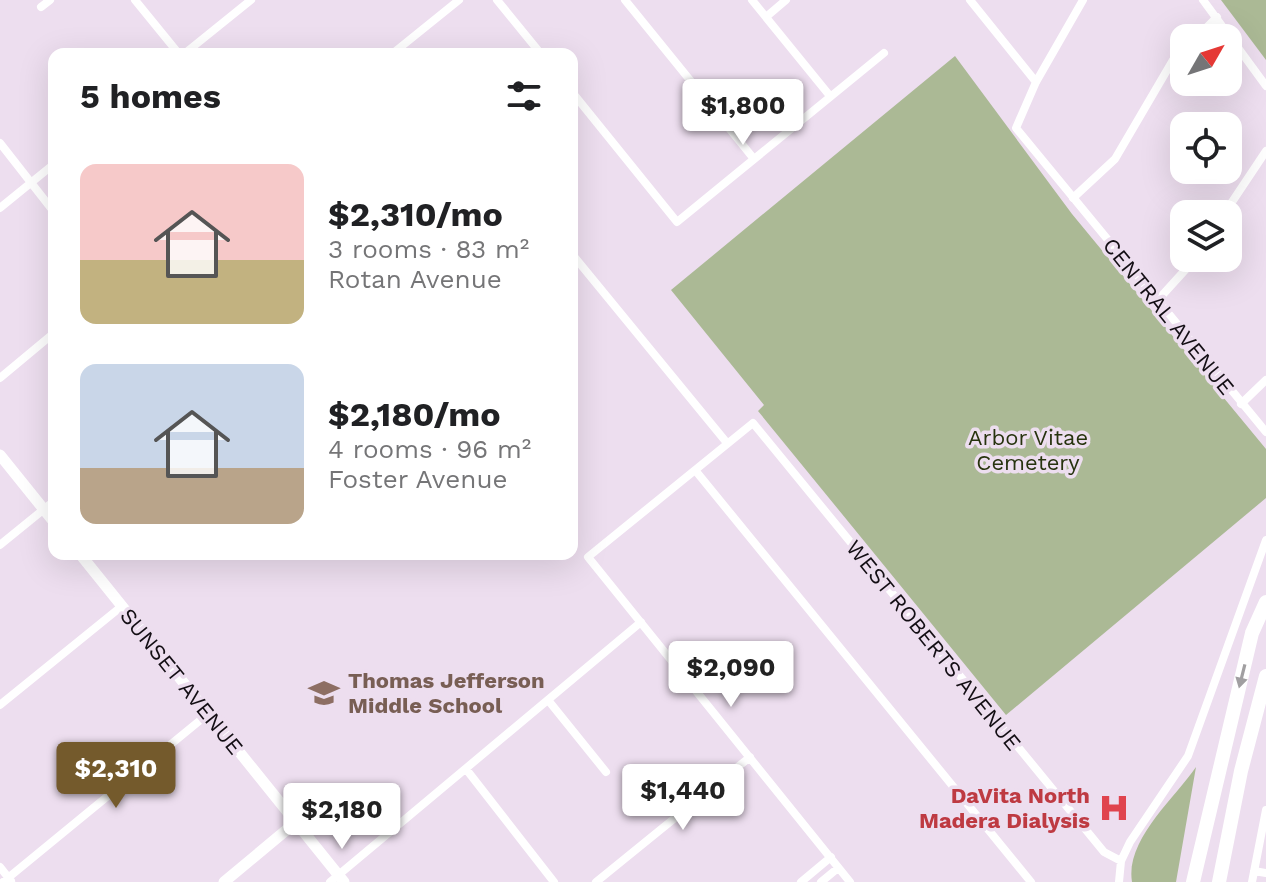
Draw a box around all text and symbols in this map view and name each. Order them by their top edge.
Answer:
north arrow [1170,24,1242,96]
map controls [1170,24,1242,272]
icon: filters [502,74,546,118]
text: 5 homes [80,76,221,116]
pin: $1,800 [678,79,808,147]
text: $1,800 [700,90,786,120]
button: locate [1170,112,1242,184]
text: $2,310/mo [328,194,503,234]
icon: home [144,196,240,292]
button: layers [1170,200,1242,272]
street label: CENTRAL AVENUE [1098,233,1239,400]
text: 3 rooms · 83 m² [328,234,529,264]
text: Rotan Avenue [328,264,502,294]
text: $2,180/mo [328,394,501,434]
icon: home [144,396,240,492]
park label: Arbor Vitae Cemetery [968,425,1088,475]
text: 4 rooms · 96 m² [328,434,531,464]
text: Foster Avenue [328,464,507,494]
street label: WEST ROBERTS AVENUE [841,535,1026,755]
street label: SUNSET AVENUE [115,603,248,759]
pin: $2,090 [666,641,796,709]
text: $2,090 [687,652,775,682]
one-way arrow [1235,664,1247,689]
place label: Thomas Jefferson Middle School [348,668,545,718]
school or university icon: Thomas Jefferson Middle School [307,676,341,710]
pin: $2,310 [51,742,181,810]
text: $2,310 [74,753,158,783]
pin: $1,440 [618,764,748,832]
text: $1,440 [640,775,726,805]
pin: $2,180 [277,783,407,851]
place label: DaVita North Madera Dialysis [919,783,1090,833]
hospital icon: DaVita North Madera Dialysis [1097,791,1131,825]
text: $2,180 [301,794,383,824]

